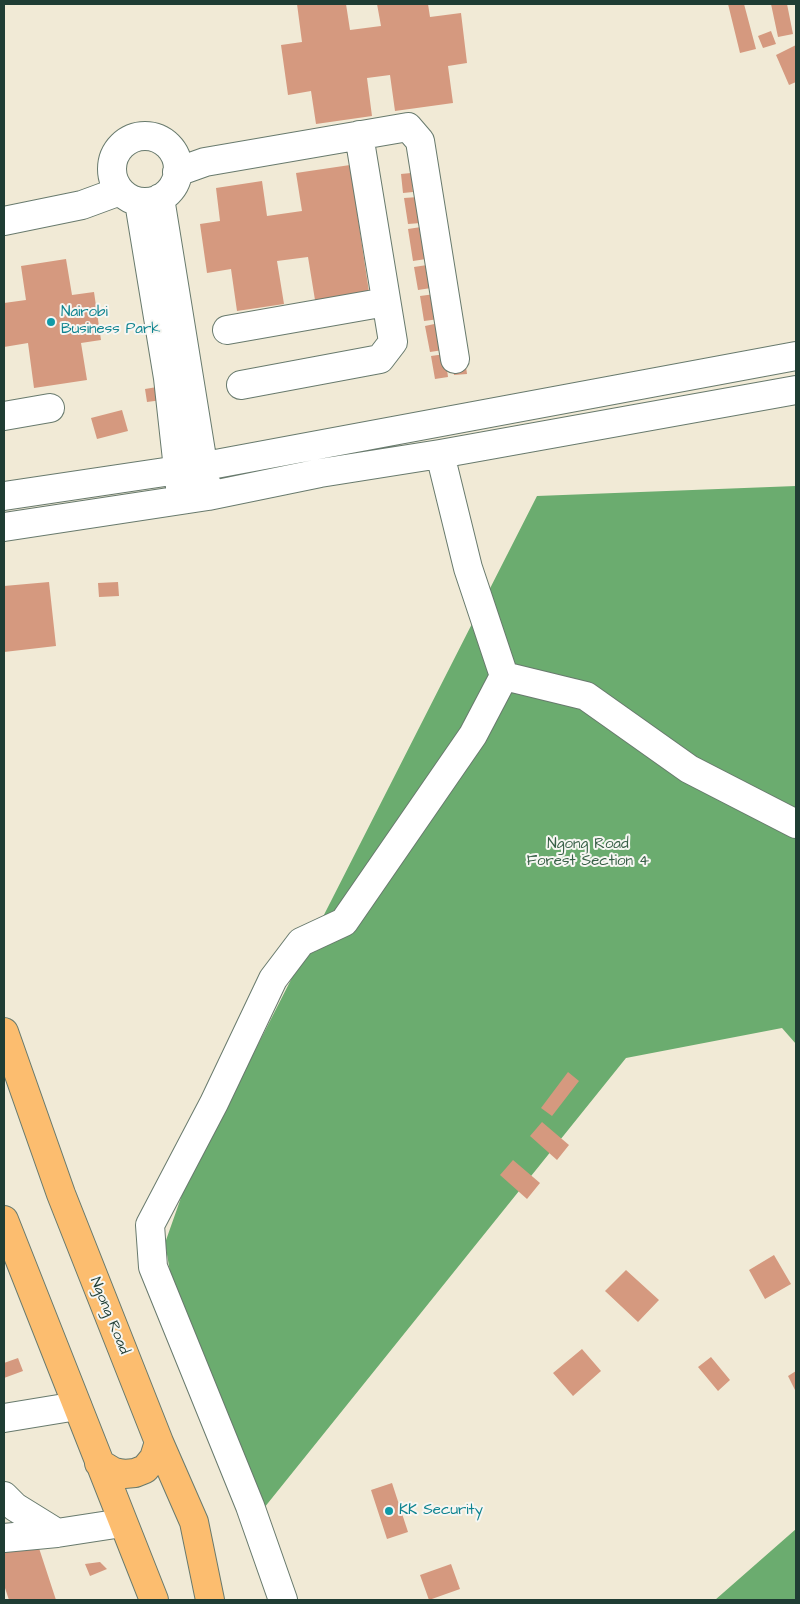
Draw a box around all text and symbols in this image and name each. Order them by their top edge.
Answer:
place label: Nairobi Business Park [61,304,160,339]
marker: Nairobi Business Park [45,316,57,328]
park label: Ngong Road Forest Section 4 [527,836,649,871]
street label: Ngong Road [85,1275,133,1357]
place label: KK Security [399,1502,483,1520]
marker: KK Security [383,1505,395,1517]

